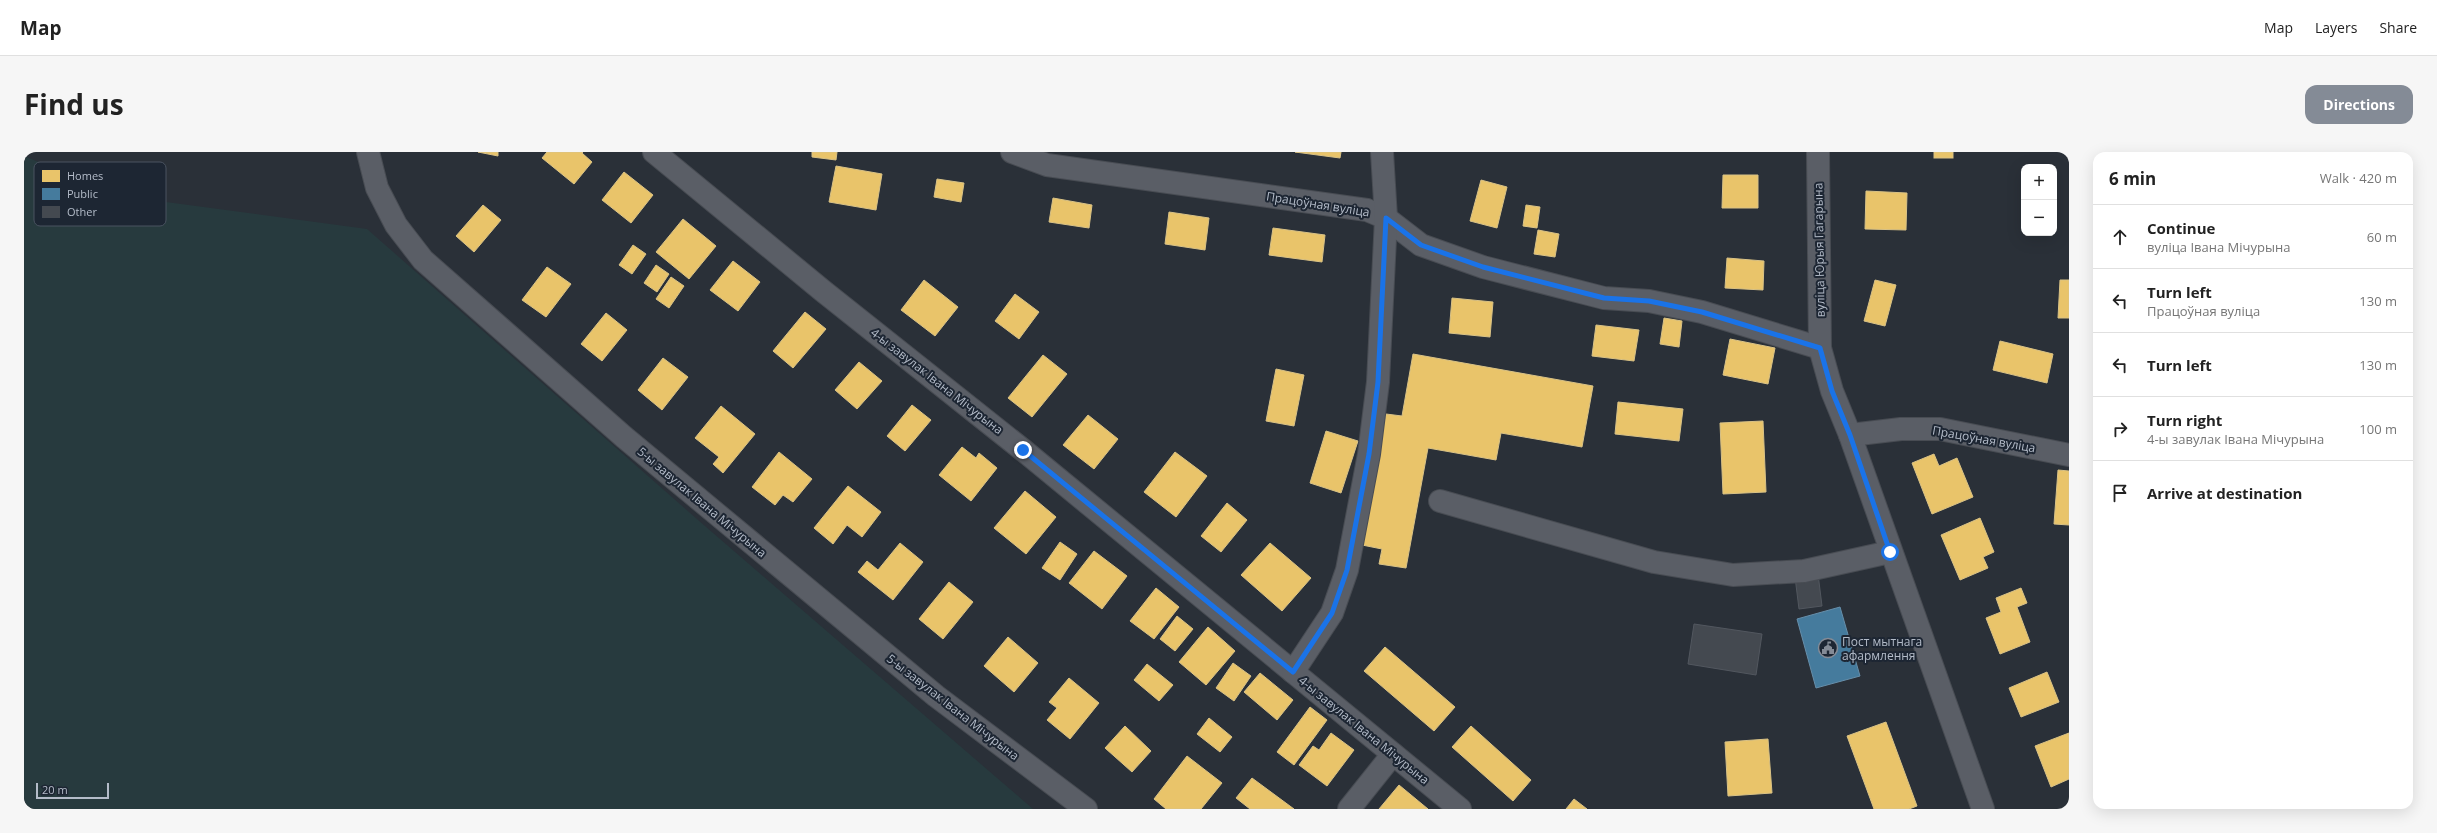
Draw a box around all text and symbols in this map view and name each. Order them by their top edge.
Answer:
text: Map [20,15,61,41]
text: Map [2264,18,2293,37]
text: Layers [2315,18,2357,37]
text: Share [2379,18,2417,37]
text: Find us [24,85,124,123]
button: Directions [2305,85,2413,124]
legend [34,162,166,226]
map controls [2021,164,2057,236]
button: + [2021,164,2057,200]
text: 6 min [2109,167,2156,190]
text: Homes [67,168,103,183]
text: Walk · 420 m [2320,169,2397,187]
street label: вуліца Юрыя Гагарына [1809,183,1829,317]
text: Public [67,186,98,201]
street label: Працоўная вуліца [1265,187,1371,221]
button: − [2021,200,2057,236]
text: Other [67,204,97,219]
text: Continue [2147,218,2215,238]
icon: ahead [2109,226,2131,248]
text: 60 m [2367,228,2397,246]
text: вуліца Івана Мічурына [2147,238,2290,256]
text: Turn left [2147,282,2212,302]
icon: left [2109,290,2131,312]
text: 130 m [2359,292,2397,310]
text: Працоўная вуліца [2147,302,2260,320]
street label: 4-ы завулак Івана Мічурына [867,324,1007,438]
icon: left [2109,354,2131,376]
text: Turn left [2147,355,2212,375]
text: 130 m [2359,356,2397,374]
text: Turn right [2147,410,2222,430]
icon: right [2109,418,2131,440]
text: 100 m [2359,420,2397,438]
street label: Працоўная вуліца [1931,422,2037,456]
text: 4-ы завулак Івана Мічурына [2147,430,2324,448]
route end [1014,441,1032,459]
street label: 5-ы завулак Івана Мічурына [634,443,770,561]
icon: arrive [2109,482,2131,504]
text: Arrive at destination [2147,483,2302,503]
route start [1881,543,1899,561]
place label: Пост мытнага афармлення [1842,633,1922,664]
public building icon: Пост мытнага афармлення [1817,637,1839,659]
street label: 5-ы завулак Івана Мічурына [883,650,1023,764]
street label: 4-ы завулак Івана Мічурына [1295,672,1433,788]
scale bar [36,781,109,800]
text: 20 m [42,782,68,797]

